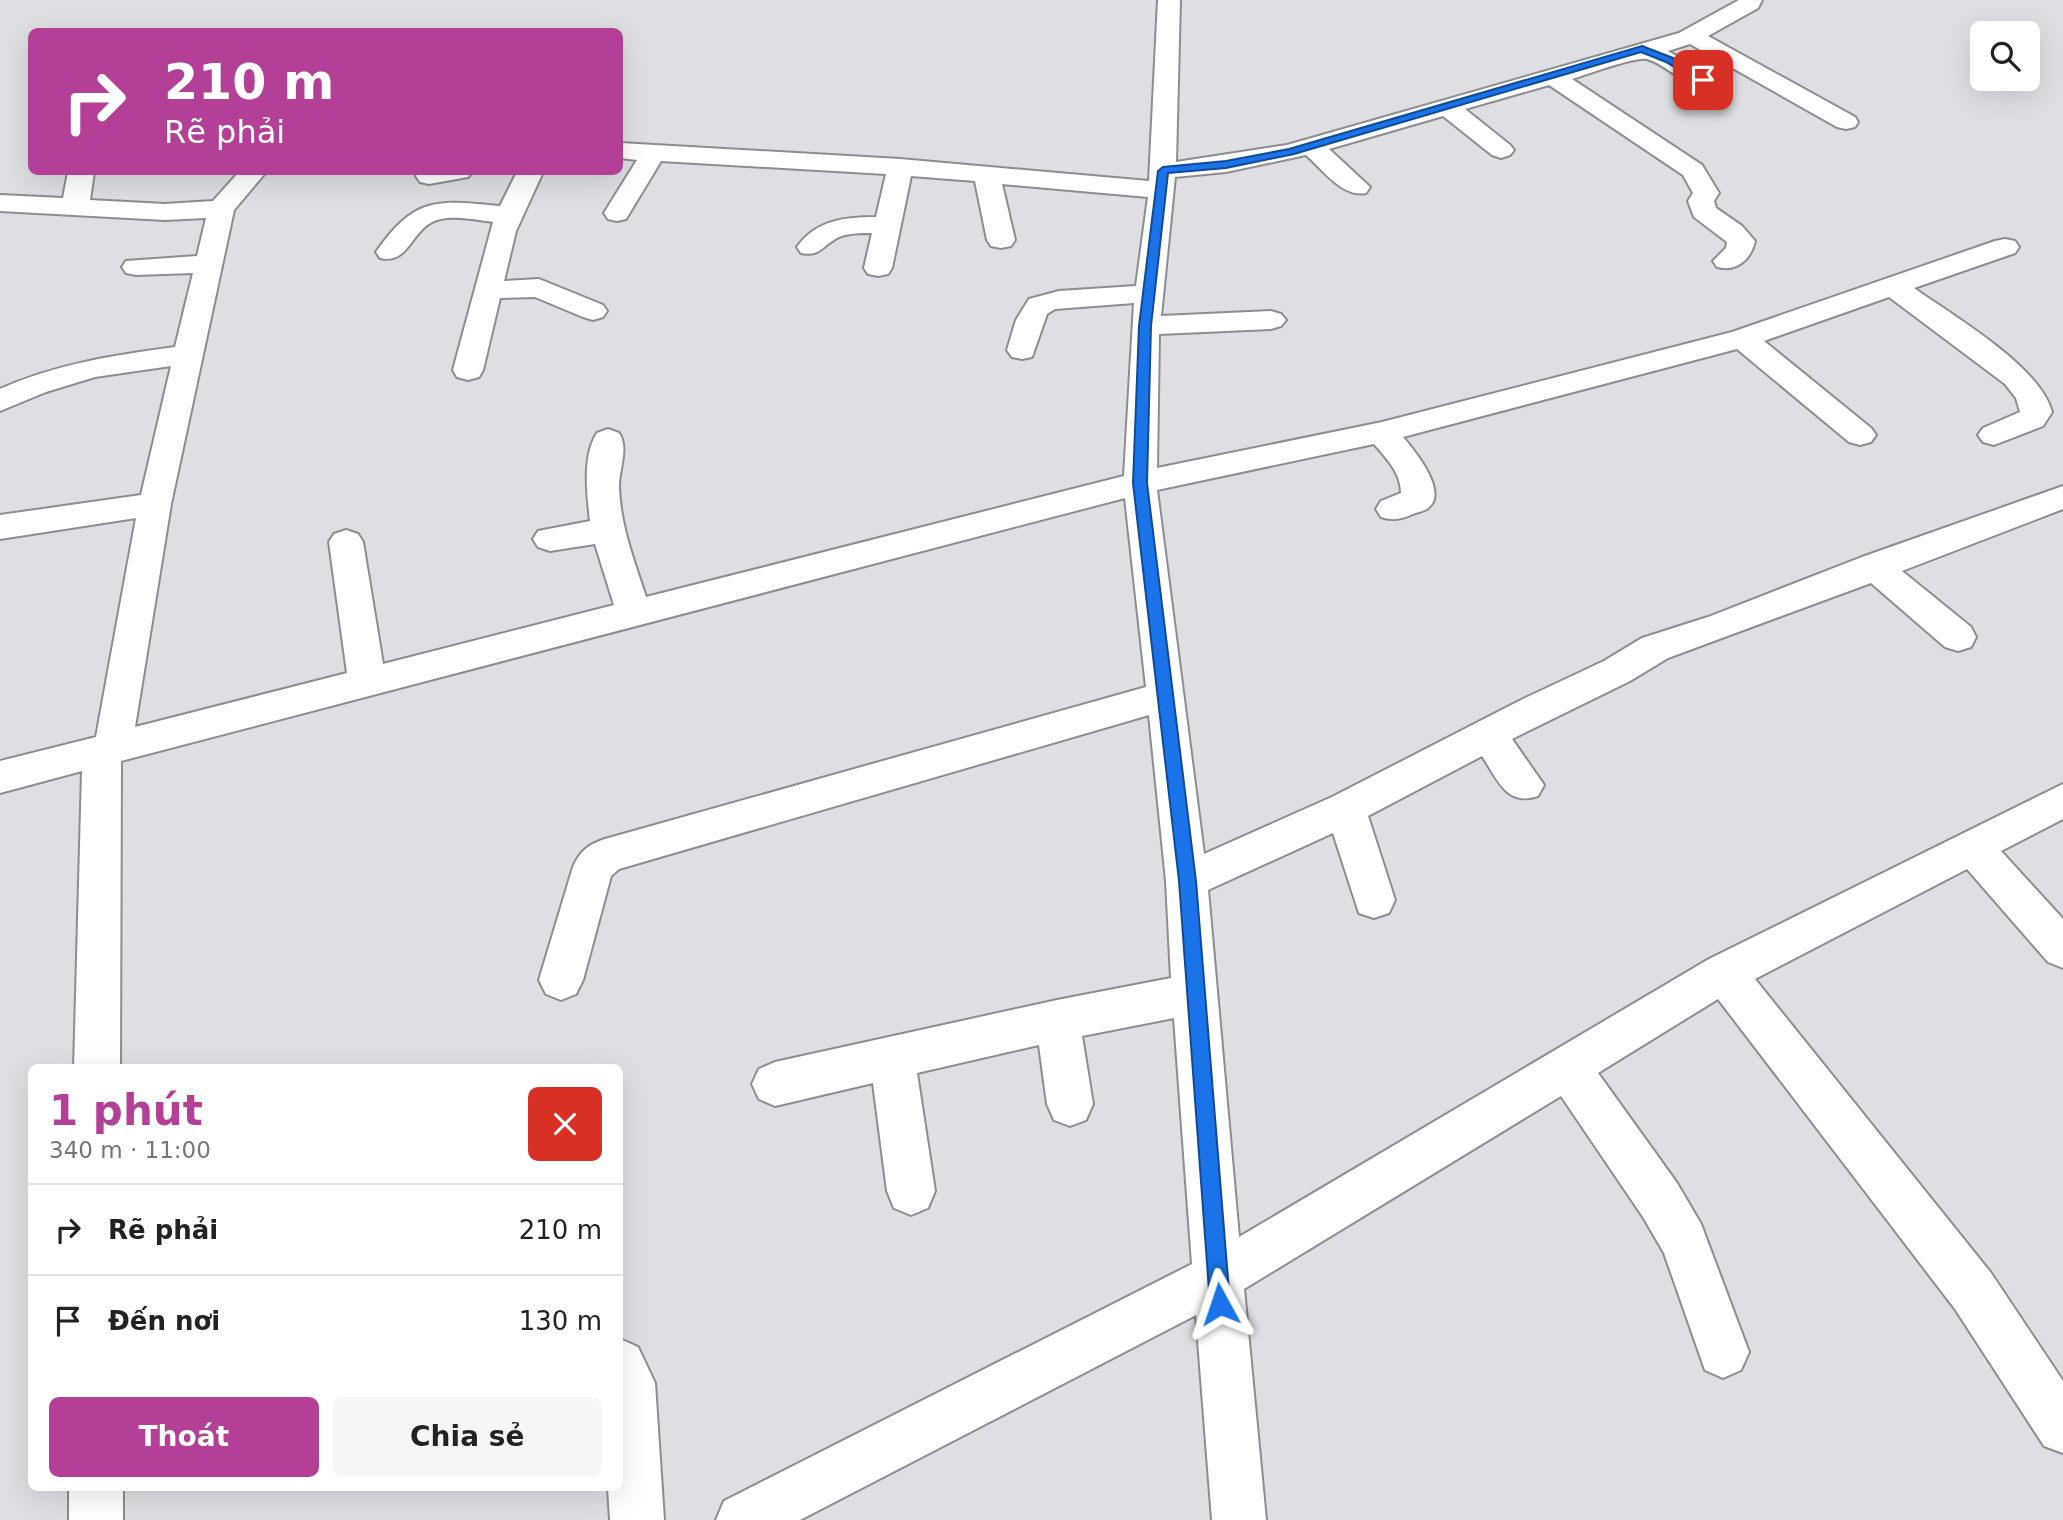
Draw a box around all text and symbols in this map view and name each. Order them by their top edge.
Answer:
map controls [1970,21,2040,91]
button: search [1970,21,2040,91]
pin [1673,50,1733,110]
text: 210 m [164,54,334,111]
icon: right [49,56,140,147]
icon: arrive [1684,61,1722,99]
text: Rẽ phải [164,113,285,151]
text: 1 phút [49,1086,203,1135]
button: close [528,1087,602,1161]
text: 340 m · 11:00 [49,1137,211,1163]
icon: right [49,1211,87,1249]
text: Rẽ phải [108,1215,218,1245]
text: 210 m [519,1215,602,1245]
position arrow [1183,1267,1257,1341]
icon: arrive [49,1302,87,1340]
text: Đến nơi [108,1306,220,1336]
text: 130 m [519,1306,602,1336]
button: Thoát [49,1397,319,1477]
button: Chia sẻ [333,1397,602,1477]

